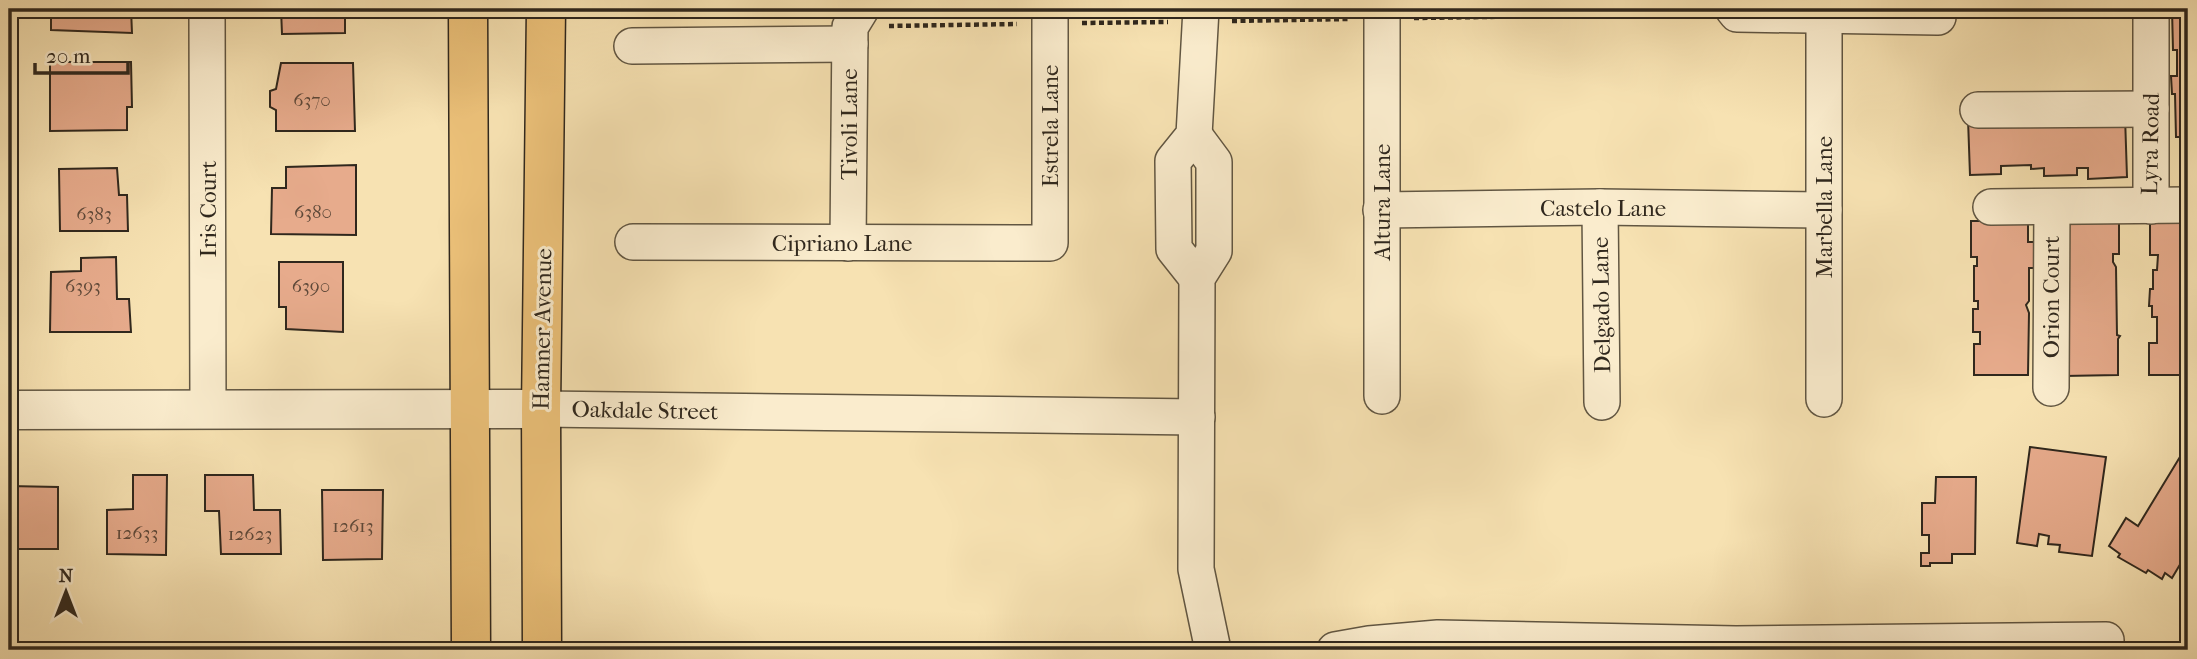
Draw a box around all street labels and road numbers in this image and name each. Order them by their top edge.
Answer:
street label: Estrela Lane [1037,65,1064,187]
street label: Tivoli Lane [836,68,863,180]
street label: Lyra Road [2136,92,2165,195]
street label: Marbella Lane [1811,136,1838,278]
street label: Altura Lane [1369,144,1396,261]
street label: Iris Court [195,160,222,258]
street label: Castelo Lane [1540,195,1666,222]
street label: Cipriano Lane [772,230,912,257]
street label: Orion Court [2038,236,2065,358]
street label: Delgado Lane [1587,237,1616,373]
street label: Hamner Avenue [528,248,557,410]
street label: Oakdale Street [571,396,719,425]

